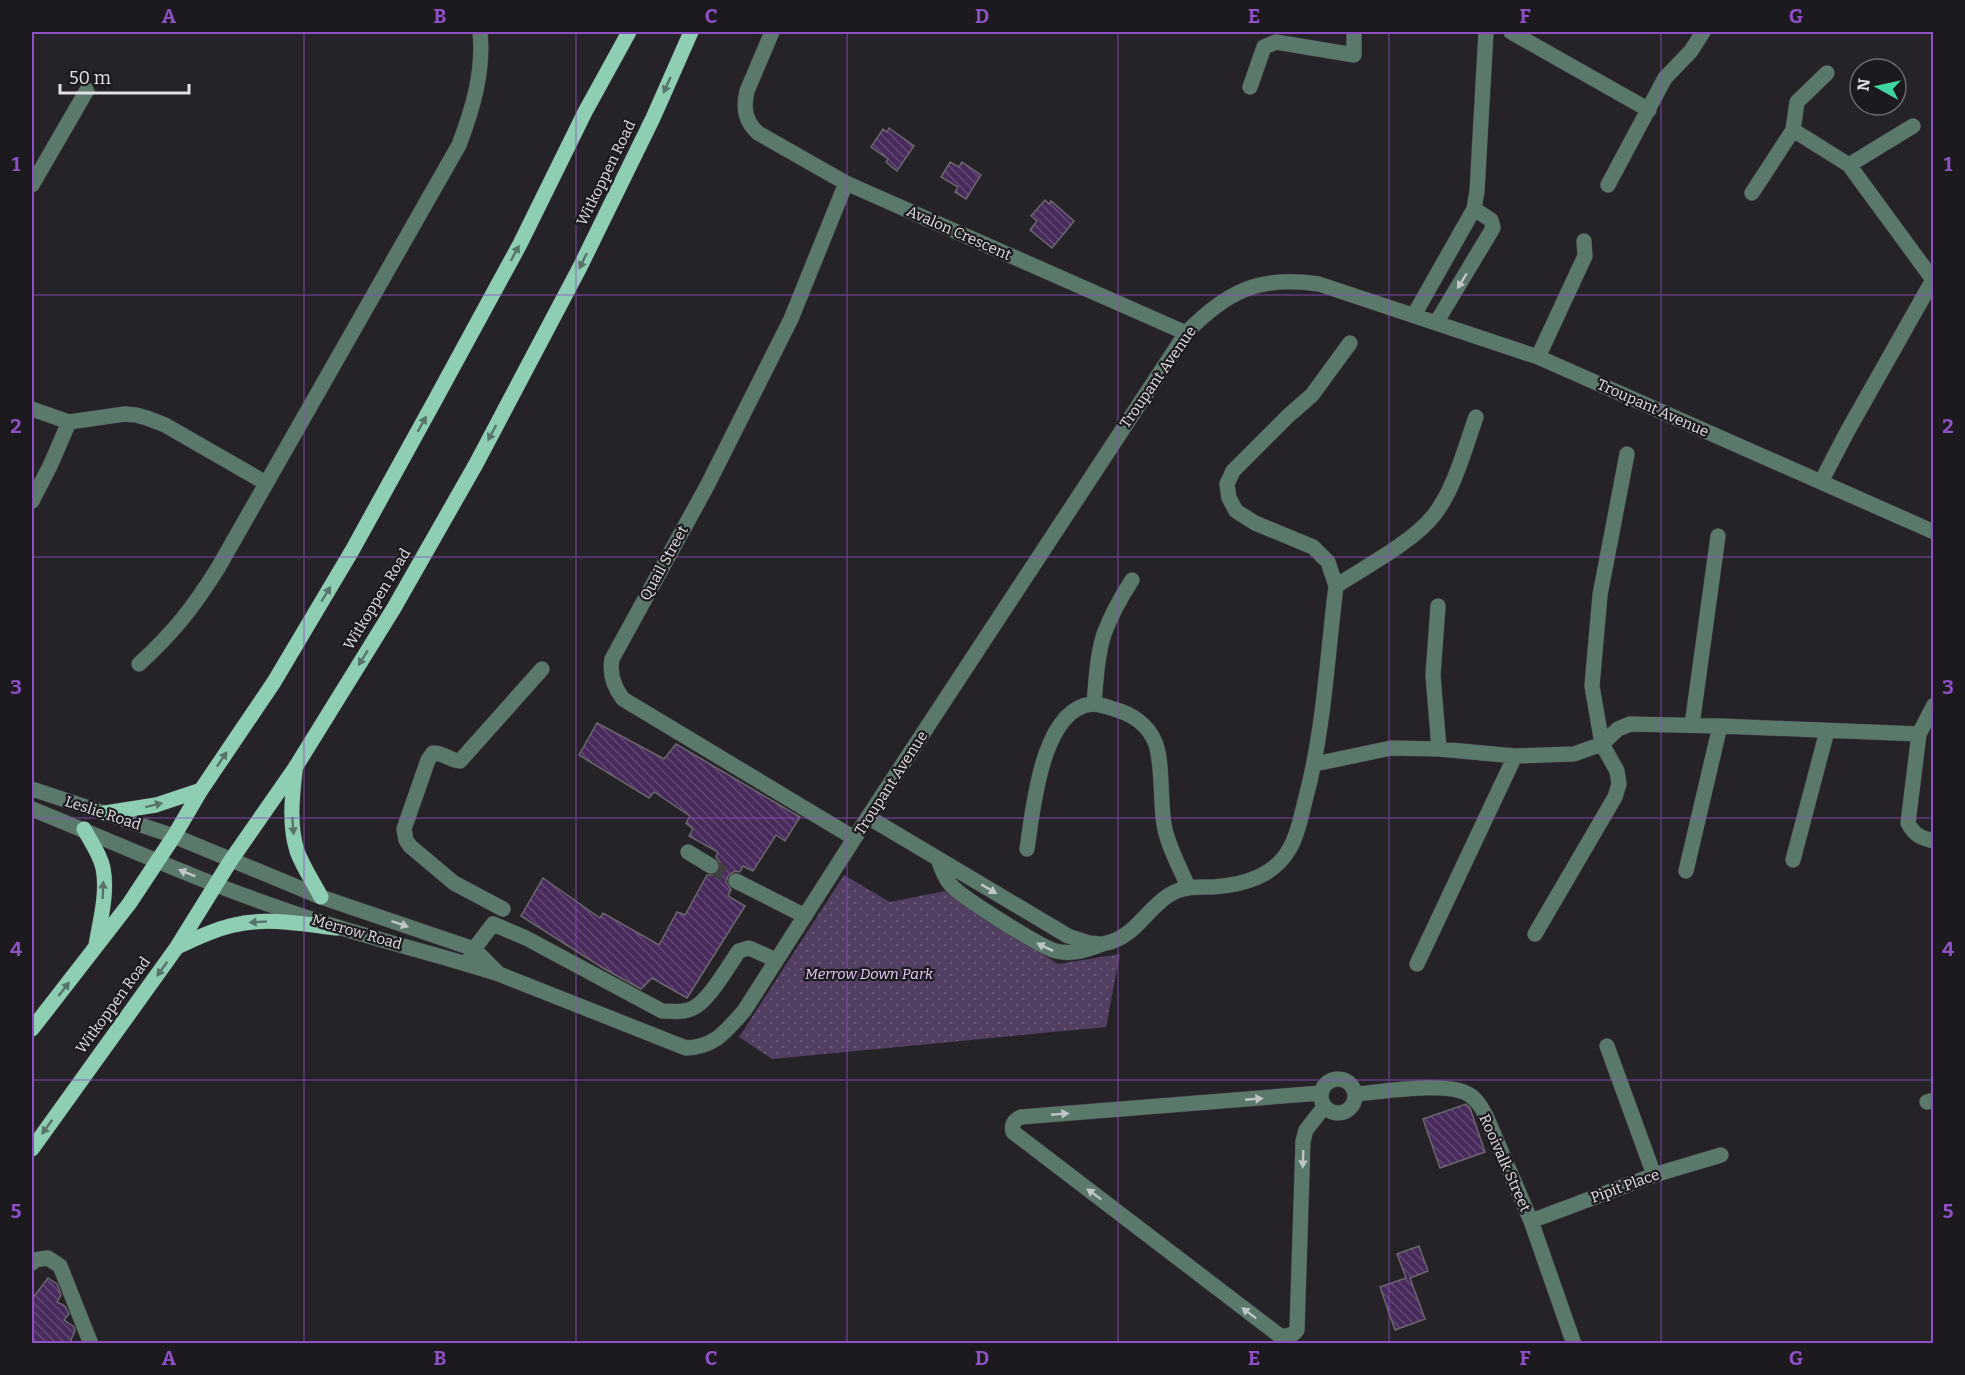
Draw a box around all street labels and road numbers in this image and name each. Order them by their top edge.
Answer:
street label: Witkoppen Road [573,117,639,229]
street label: Avalon Crescent [904,202,1015,264]
street label: Troupant Avenue [1116,323,1200,431]
street label: Troupant Avenue [1594,375,1712,441]
street label: Quail Street [636,522,692,604]
street label: Witkoppen Road [340,545,414,653]
street label: Troupant Avenue [851,728,931,838]
street label: Leslie Road [63,792,143,834]
street label: Merrow Road [310,911,404,953]
street label: Witkoppen Road [72,953,154,1057]
street label: Rooivalk Street [1475,1111,1535,1215]
street label: Pipit Place [1588,1165,1662,1207]

